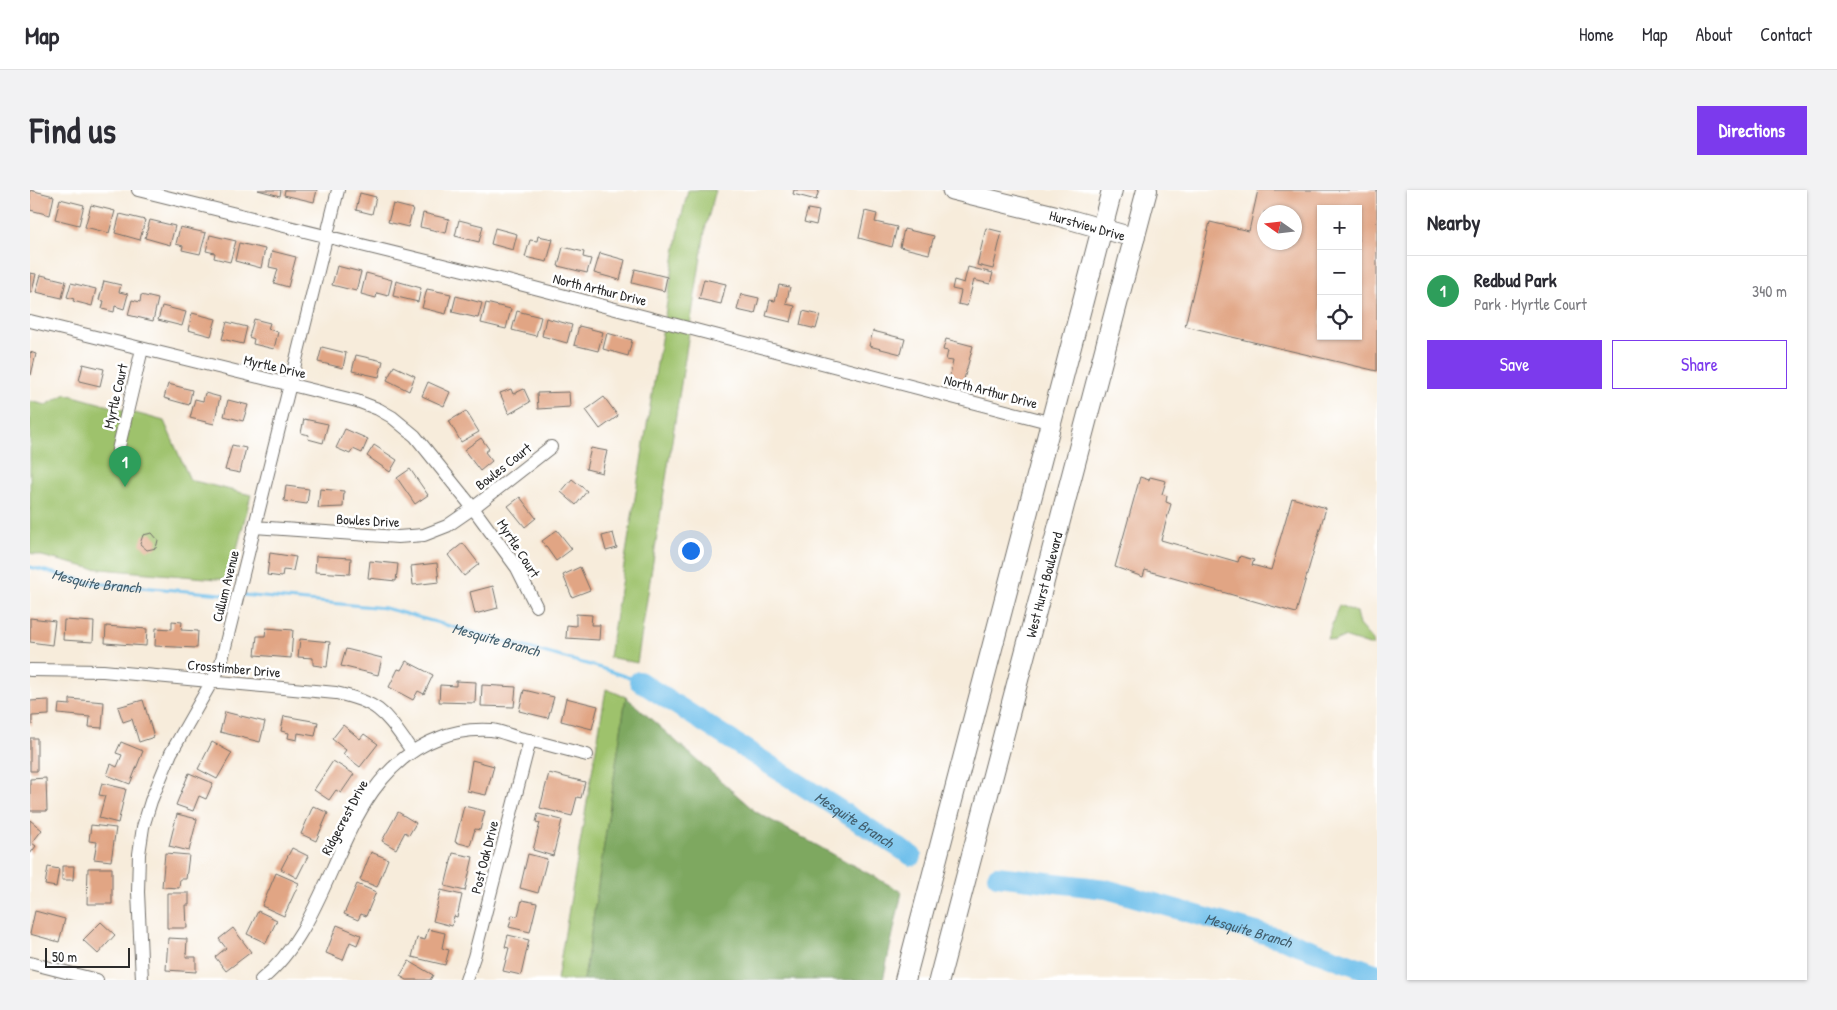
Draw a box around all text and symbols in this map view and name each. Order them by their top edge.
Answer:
text: Map [25,19,59,51]
text: Home [1579,22,1614,47]
text: Map [1642,22,1667,47]
text: About [1695,22,1732,47]
text: Contact [1760,22,1812,47]
button: Directions [1697,106,1807,155]
text: Find us [30,107,116,154]
street label: Hurstview Drive [1048,205,1128,244]
north arrow [1257,205,1302,250]
map controls [1317,205,1362,340]
button: + [1317,205,1362,250]
text: Nearby [1427,208,1480,237]
button: − [1317,250,1362,295]
text: Redbud Park [1474,267,1557,293]
street label: North Arthur Drive [551,268,649,310]
text: 1 [1440,280,1446,302]
text: 340 m [1752,280,1787,302]
text: Park · Myrtle Court [1474,293,1587,315]
button: locate [1317,295,1362,340]
button: Save [1427,340,1602,389]
button: Share [1612,340,1787,389]
street label: Myrtle Drive [242,350,308,383]
street label: Myrtle Court [98,361,133,431]
street label: North Arthur Drive [942,369,1040,413]
street label: Bowles Court [471,438,535,494]
pin: 1 [109,446,141,487]
street label: Bowles Drive [336,509,401,531]
street label: Myrtle Court [492,515,545,582]
street label: West Hurst Boulevard [1020,529,1066,639]
your location [678,538,704,564]
street label: Cullum Avenue [207,548,243,624]
water label: Mesquite Branch [50,563,143,598]
water label: Mesquite Branch [450,617,544,661]
street label: Crosstimber Drive [187,654,282,682]
street label: Ridgecrest Drive [316,776,373,859]
water label: Mesquite Branch [811,786,899,853]
street label: Post Oak Drive [466,818,502,895]
water label: Mesquite Branch [1202,907,1297,953]
scale bar [45,945,130,968]
text: 50 m [52,947,77,966]

